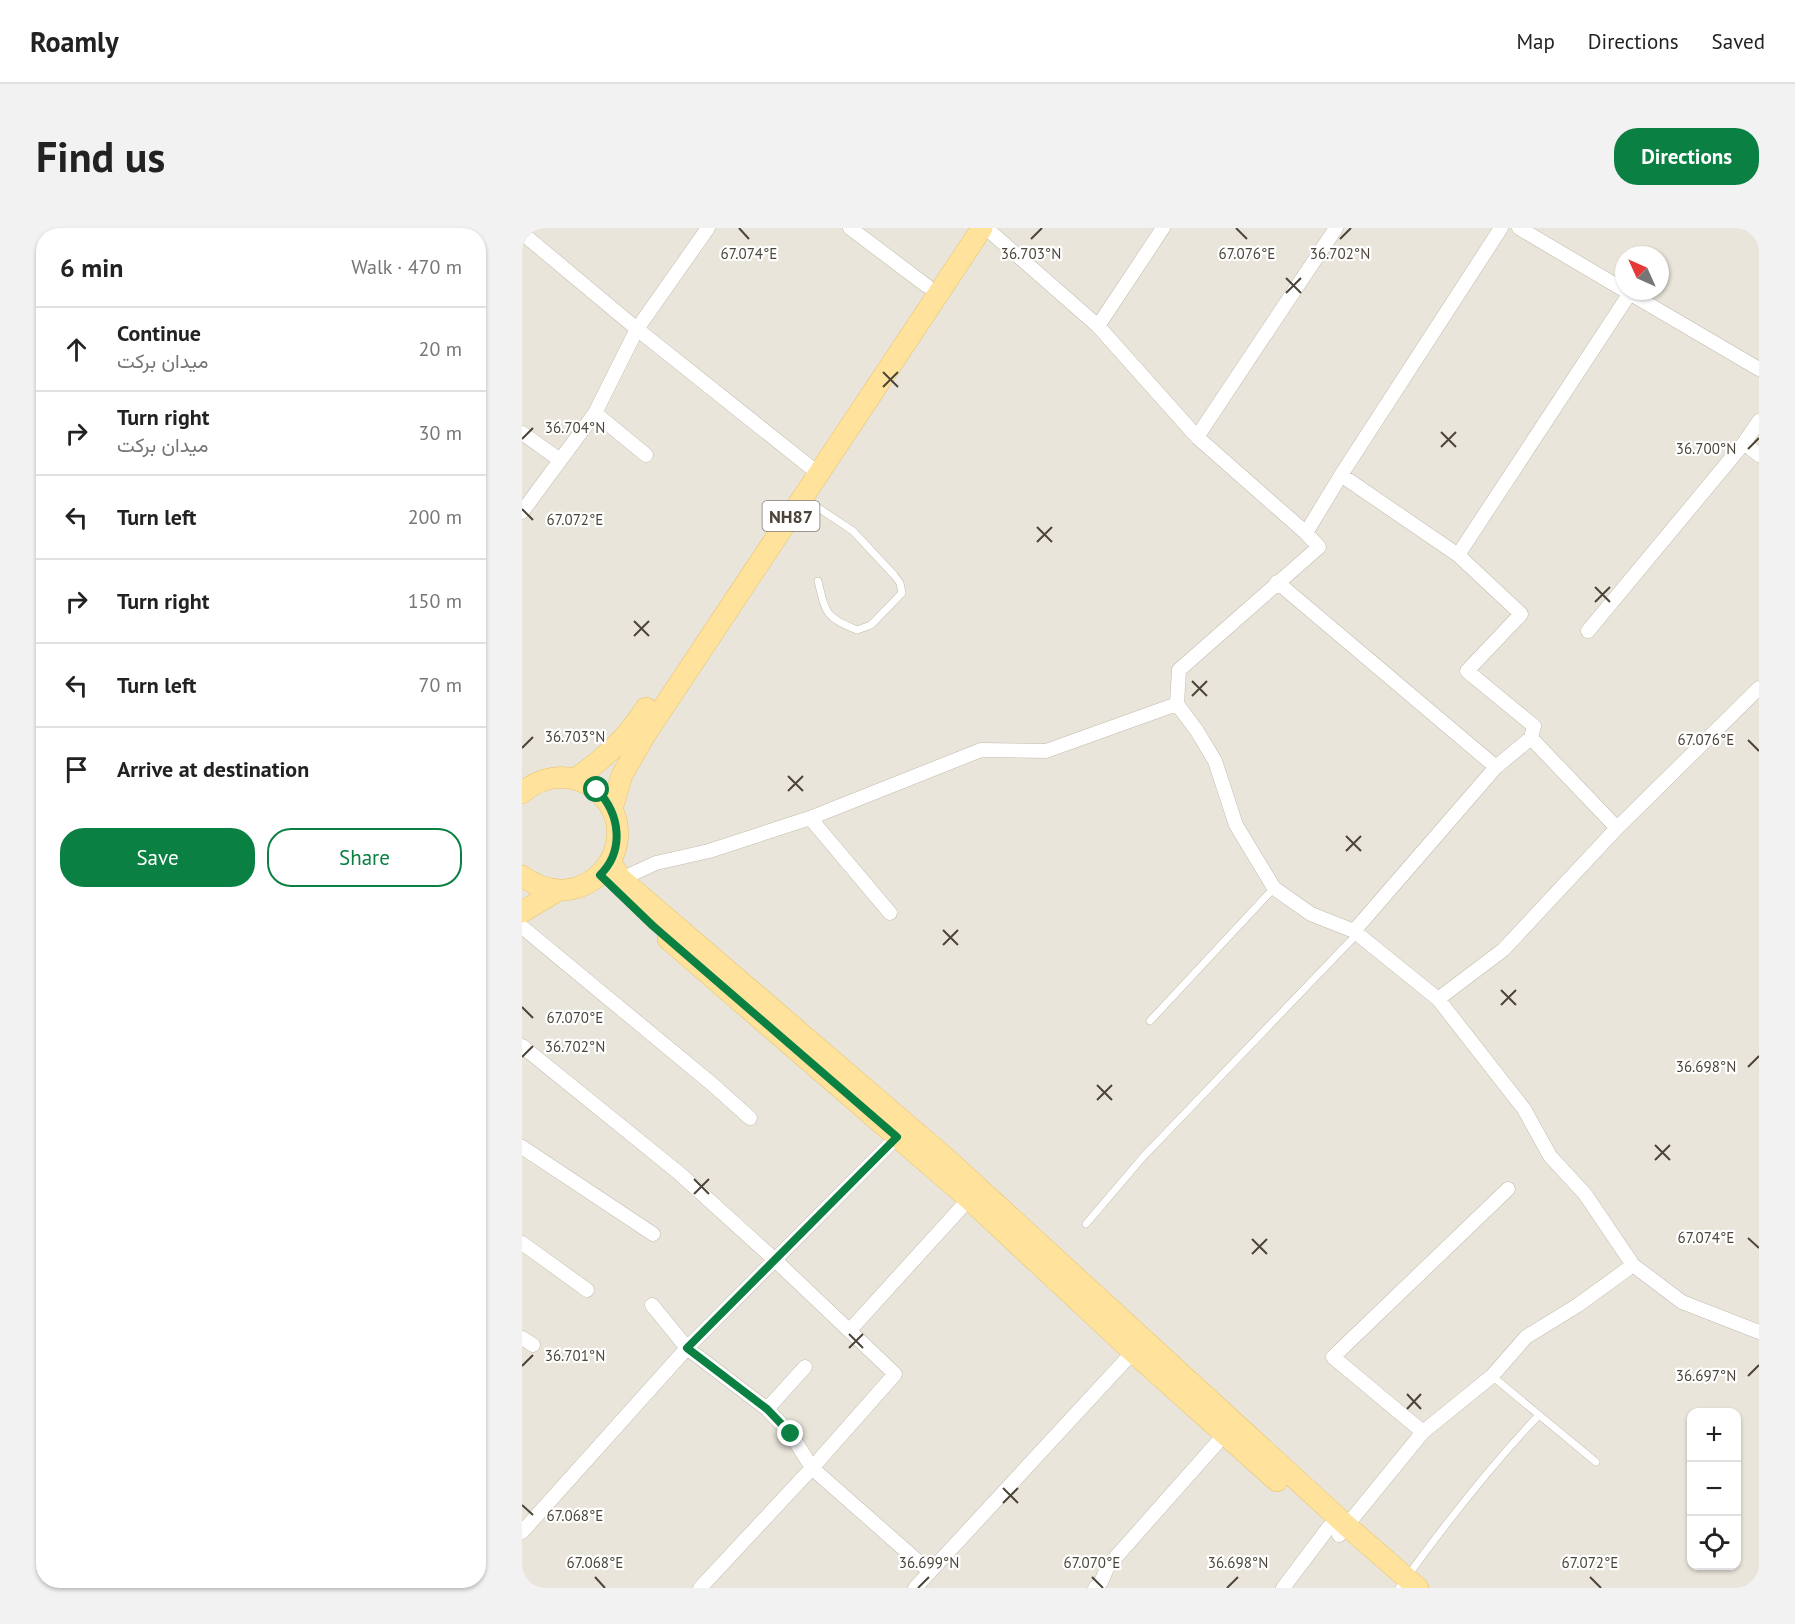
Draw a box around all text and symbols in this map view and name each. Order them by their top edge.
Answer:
text: Roamly [30,23,119,60]
text: Map [1516,28,1555,55]
text: Directions [1588,28,1679,55]
text: Saved [1712,28,1765,55]
button: Directions [1614,128,1759,185]
text: Find us [36,129,165,184]
text: 67.074°E [721,244,777,263]
text: 36.703°N [1001,244,1061,263]
text: 67.076°E [1219,244,1275,263]
text: 36.702°N [1310,244,1370,263]
north arrow [1615,246,1669,300]
text: 6 min [60,251,123,284]
text: Walk · 470 m [351,254,462,280]
text: Continue [117,319,201,347]
icon: ahead [60,333,93,366]
text: 20 m [419,336,462,362]
text: میدان برکت [117,348,208,374]
text: Turn right [117,403,209,431]
icon: right [60,417,93,450]
text: 36.704°N [545,418,605,437]
text: 30 m [419,420,462,446]
text: میدان برکت [117,432,208,458]
text: 36.700°N [1676,439,1736,458]
icon: left [60,501,93,534]
road number: NH87 [762,501,820,531]
text: Turn left [117,503,197,531]
text: 200 m [408,504,462,530]
text: 67.072°E [547,510,603,529]
icon: right [60,585,93,618]
text: Turn right [117,587,209,615]
text: 150 m [408,588,462,614]
icon: left [60,669,93,702]
text: Turn left [117,671,197,699]
text: 70 m [419,672,462,698]
text: 36.703°N [545,727,605,746]
text: 67.076°E [1678,730,1734,749]
icon: arrive [60,753,93,786]
text: Arrive at destination [117,755,309,783]
route start [583,776,609,802]
button: Save [60,828,255,887]
button: Share [267,828,462,887]
text: 67.070°E [547,1008,603,1027]
text: 36.702°N [545,1037,605,1056]
text: 36.698°N [1676,1057,1736,1076]
text: 67.074°E [1678,1228,1734,1247]
text: 36.701°N [545,1346,605,1365]
text: 36.697°N [1676,1366,1736,1385]
map controls [1687,1408,1741,1570]
button: + [1687,1408,1741,1462]
route end [777,1420,803,1446]
button: − [1687,1462,1741,1516]
text: 67.068°E [547,1506,603,1525]
button: locate [1687,1516,1741,1570]
text: 67.068°E [567,1553,623,1572]
text: 36.699°N [899,1553,959,1572]
text: 67.070°E [1064,1553,1120,1572]
text: 36.698°N [1208,1553,1268,1572]
text: 67.072°E [1562,1553,1618,1572]

